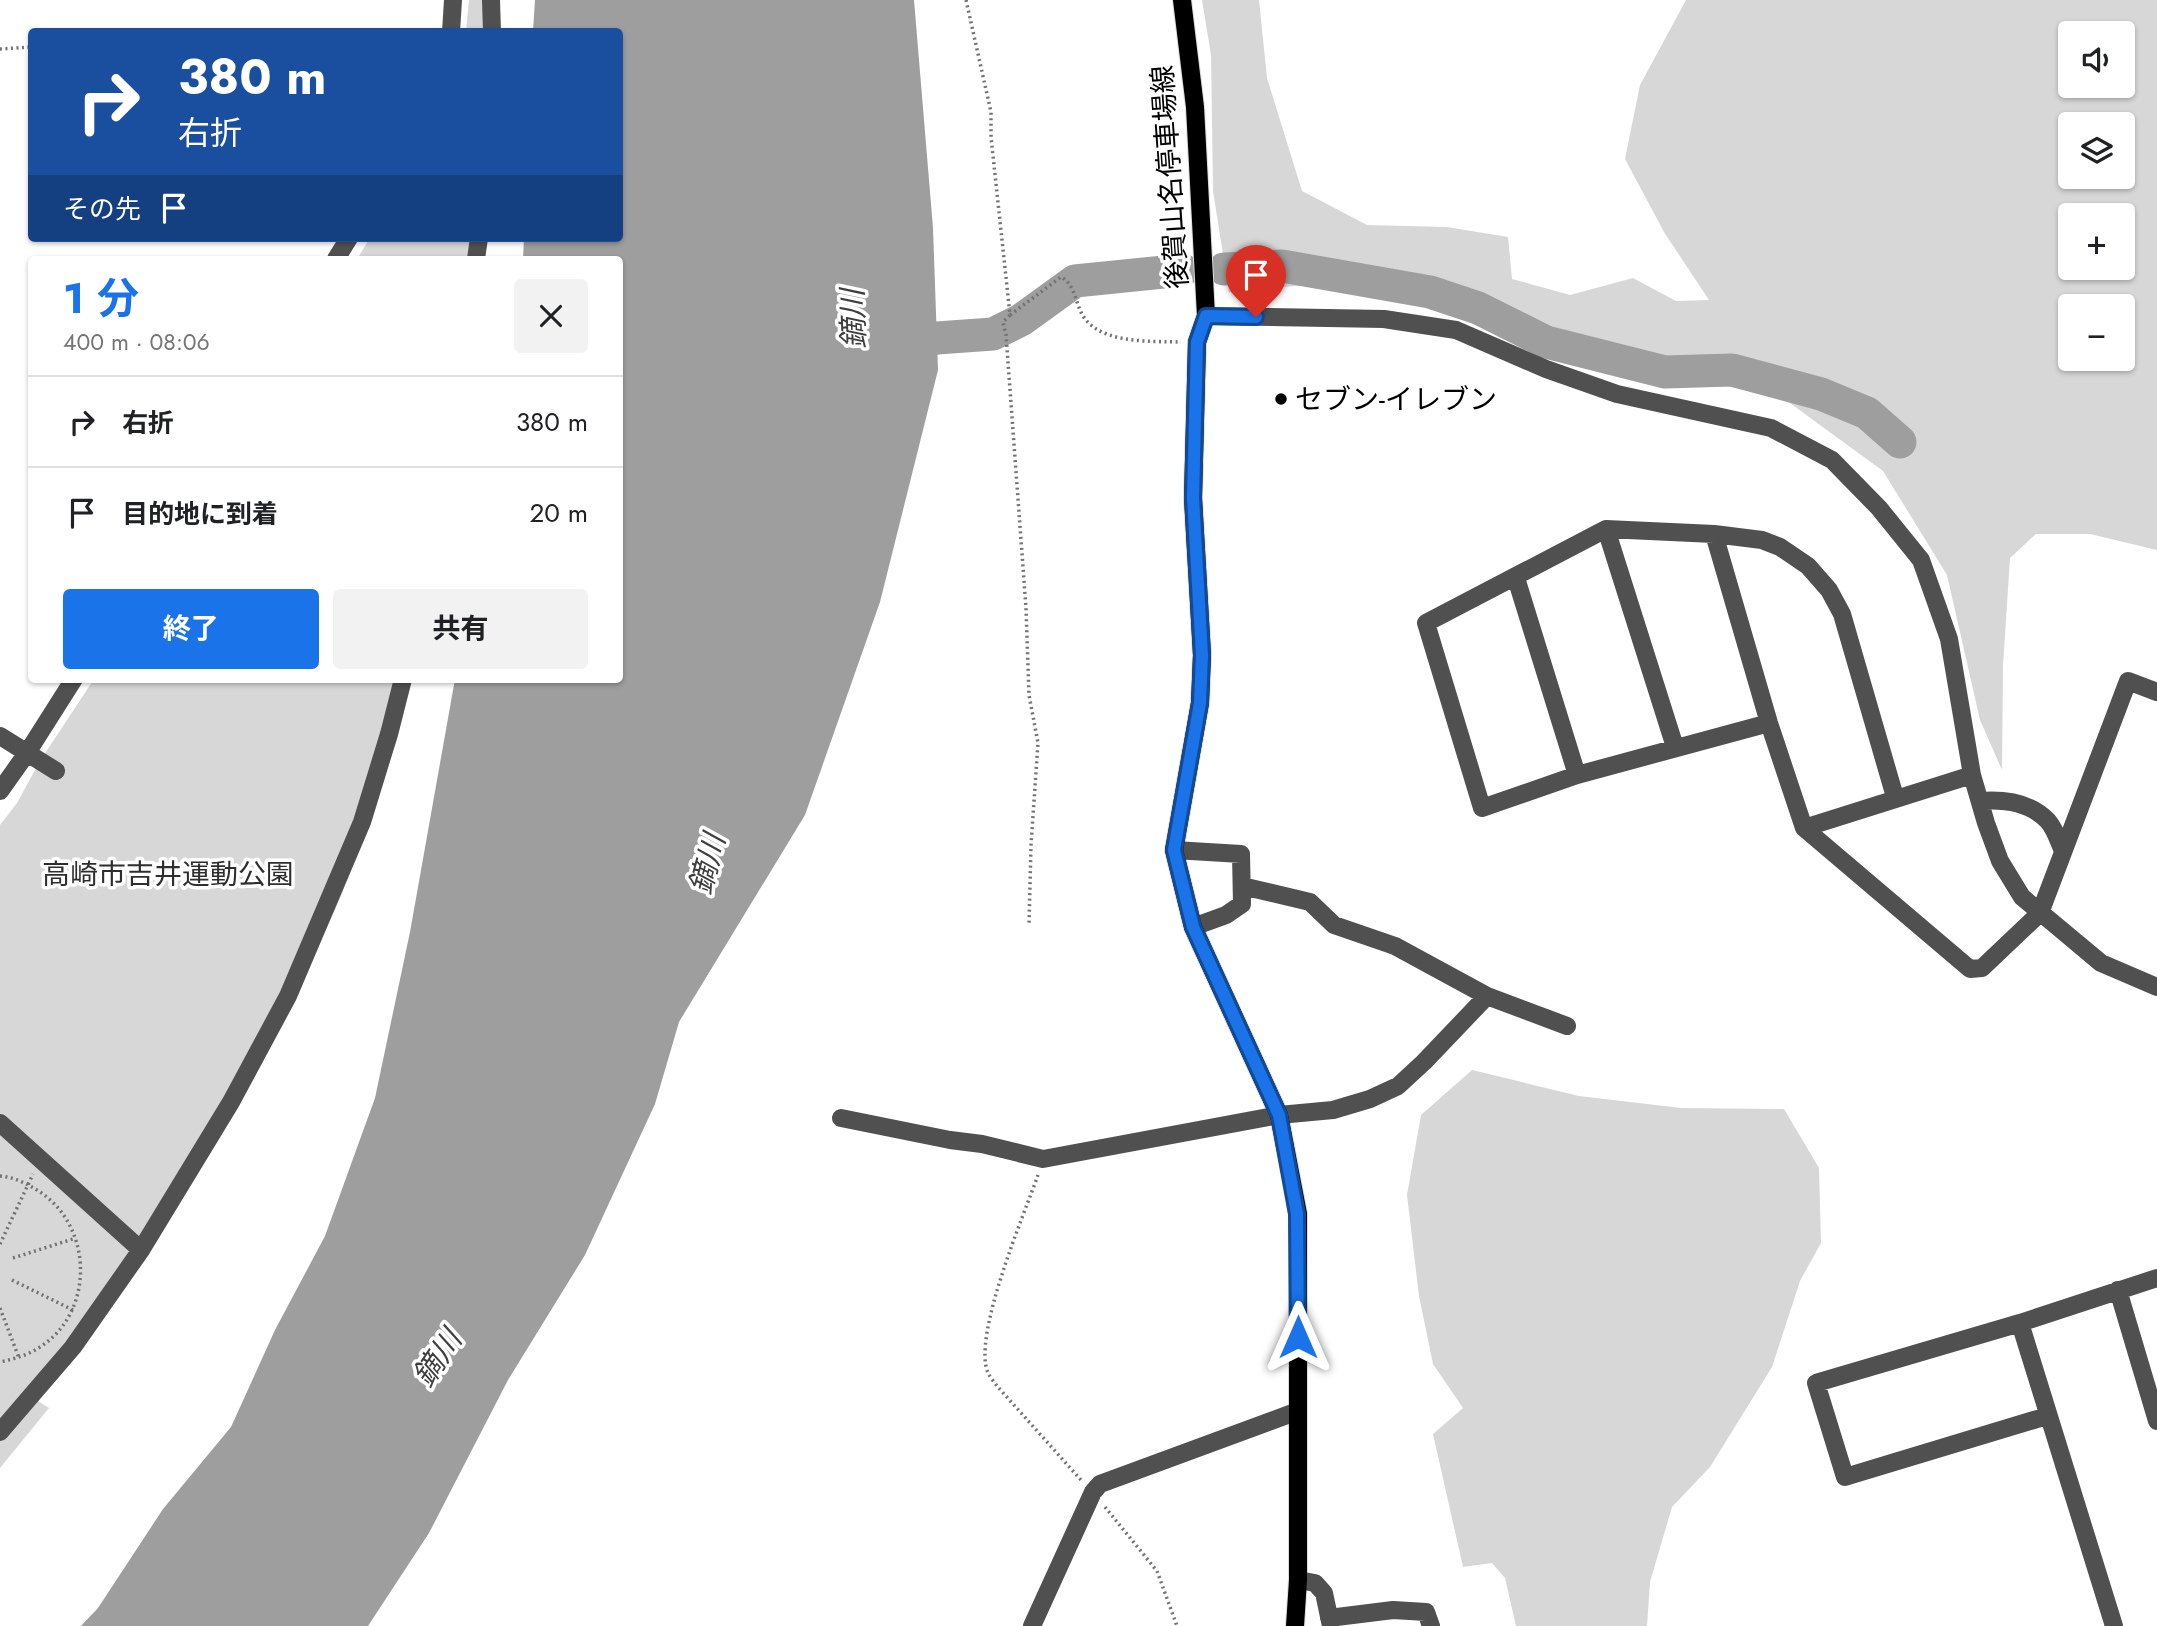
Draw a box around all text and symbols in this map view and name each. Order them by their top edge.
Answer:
map controls [2058,21,2135,371]
button: sound [2058,21,2135,98]
text: 380 m [178,42,326,112]
icon: right [63,56,154,147]
street label: 後賀山名停車場線 [1142,64,1198,290]
text: 右折 [178,110,242,156]
button: layers [2058,112,2135,189]
icon: arrive [155,189,193,227]
text: その先 [63,190,141,228]
button: + [2058,203,2135,280]
pin [1226,245,1286,317]
icon: arrive [1237,256,1275,294]
text: 1 分 [63,268,139,329]
button: close [514,279,588,353]
water label: 鏑川 [830,285,876,350]
button: − [2058,294,2135,371]
text: 400 m · 08:06 [63,325,210,359]
place label: セブン-イレブン [1295,379,1497,420]
marker: セブン-イレブン [1273,391,1289,407]
icon: right [63,403,101,441]
text: 380 m [516,403,588,441]
text: 右折 [122,404,174,442]
icon: arrive [63,494,101,532]
text: 20 m [530,494,588,532]
text: 目的地に到着 [122,495,278,533]
button: 終了 [63,589,319,669]
button: 共有 [333,589,588,669]
water label: 鏑川 [678,827,736,899]
park label: 高崎市吉井運動公園 [42,854,294,895]
position arrow [1261,1300,1335,1374]
water label: 鏑川 [402,1319,473,1395]

